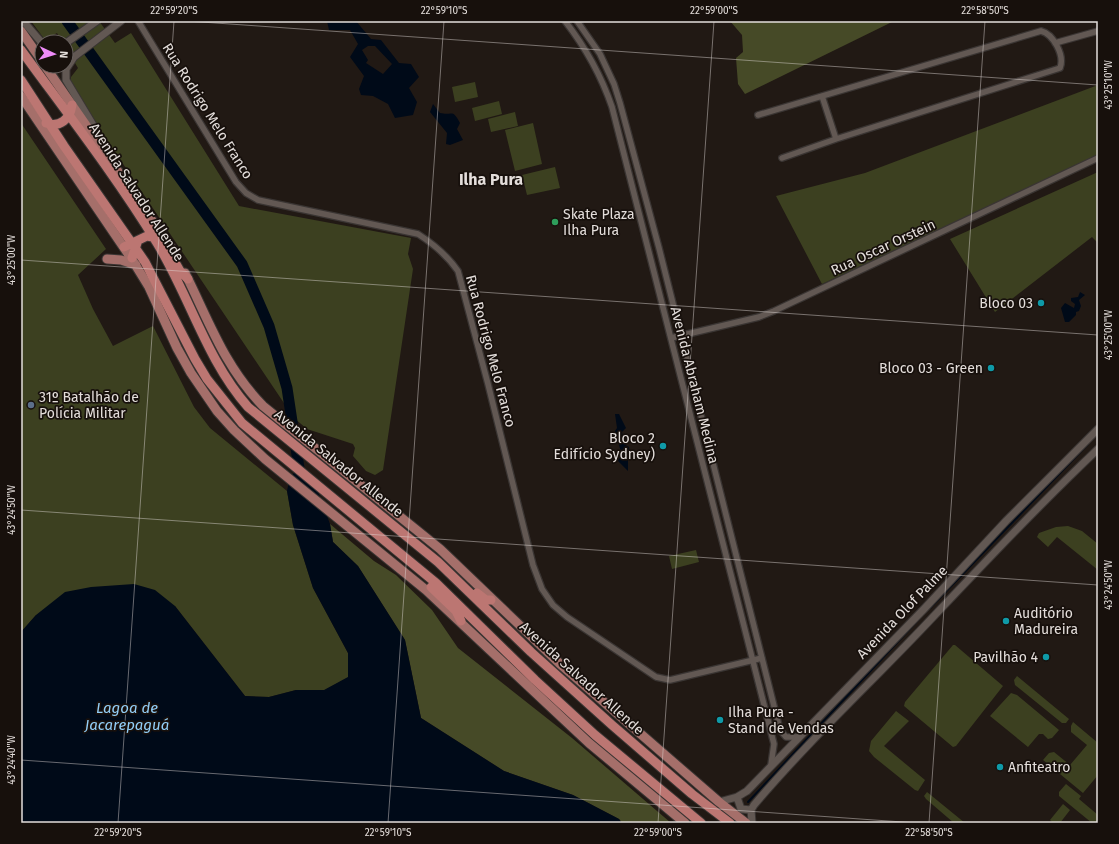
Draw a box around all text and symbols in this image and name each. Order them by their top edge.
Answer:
text: 22°59'20"S [150,5,198,17]
text: 22°59'10"S [421,5,468,17]
text: 22°59'00"S [690,5,738,17]
text: 22°58'50"S [961,5,1009,17]
north arrow [34,34,74,74]
street label: Rua Rodrigo Melo Franco [159,40,256,182]
text: N [57,51,70,59]
text: 43°25'10"W [1103,60,1115,110]
street label: Avenida Salvador Allende [86,120,188,265]
district label: Ilha Pura [459,170,523,189]
place label: Skate Plaza Ilha Pura [563,206,635,239]
street label: Rua Oscar Orstein [828,216,938,279]
marker: Skate Plaza Ilha Pura [550,217,560,227]
text: 43°25'00"W [6,234,18,285]
street label: Rua Rodrigo Melo Franco [462,273,519,429]
place label: Bloco 03 [979,295,1033,312]
marker: Bloco 03 [1036,298,1046,308]
street label: Avenida Abraham Medina [667,305,722,465]
text: 43°25'00"W [1103,309,1115,360]
place label: Bloco 03 - Green [879,360,983,377]
marker: Bloco 03 - Green [986,363,996,373]
place label: 31º Batalhão de Polícia Militar [39,389,139,422]
marker: 31º Batalhão de Polícia Militar [26,400,36,410]
street label: Avenida Salvador Allende [271,406,407,521]
place label: Bloco 2 Edifício Sydney) [554,430,655,463]
marker: Bloco 2 Edifício Sydney) [658,441,668,451]
text: 43°24'50"W [6,484,18,535]
text: 43°24'50"W [1103,559,1115,610]
street label: Avenida Olof Palme [853,562,951,663]
place label: Auditório Madureira [1014,605,1078,638]
marker: Auditório Madureira [1001,616,1011,626]
street label: Avenida Salvador Allende [516,618,647,739]
place label: Pavilhão 4 [973,649,1039,666]
marker: Pavilhão 4 [1041,652,1051,662]
water label: Lagoa de Jacarepaguá [84,699,169,734]
place label: Ilha Pura - Stand de Vendas [728,704,834,737]
marker: Ilha Pura - Stand de Vendas [715,715,725,725]
text: 43°24'40"W [6,734,18,785]
place label: Anfiteatro [1008,759,1070,776]
marker: Anfiteatro [995,762,1005,772]
text: 22°59'20"S [94,827,142,839]
text: 22°59'10"S [365,827,412,839]
text: 22°59'00"S [634,827,682,839]
text: 22°58'50"S [905,827,953,839]

